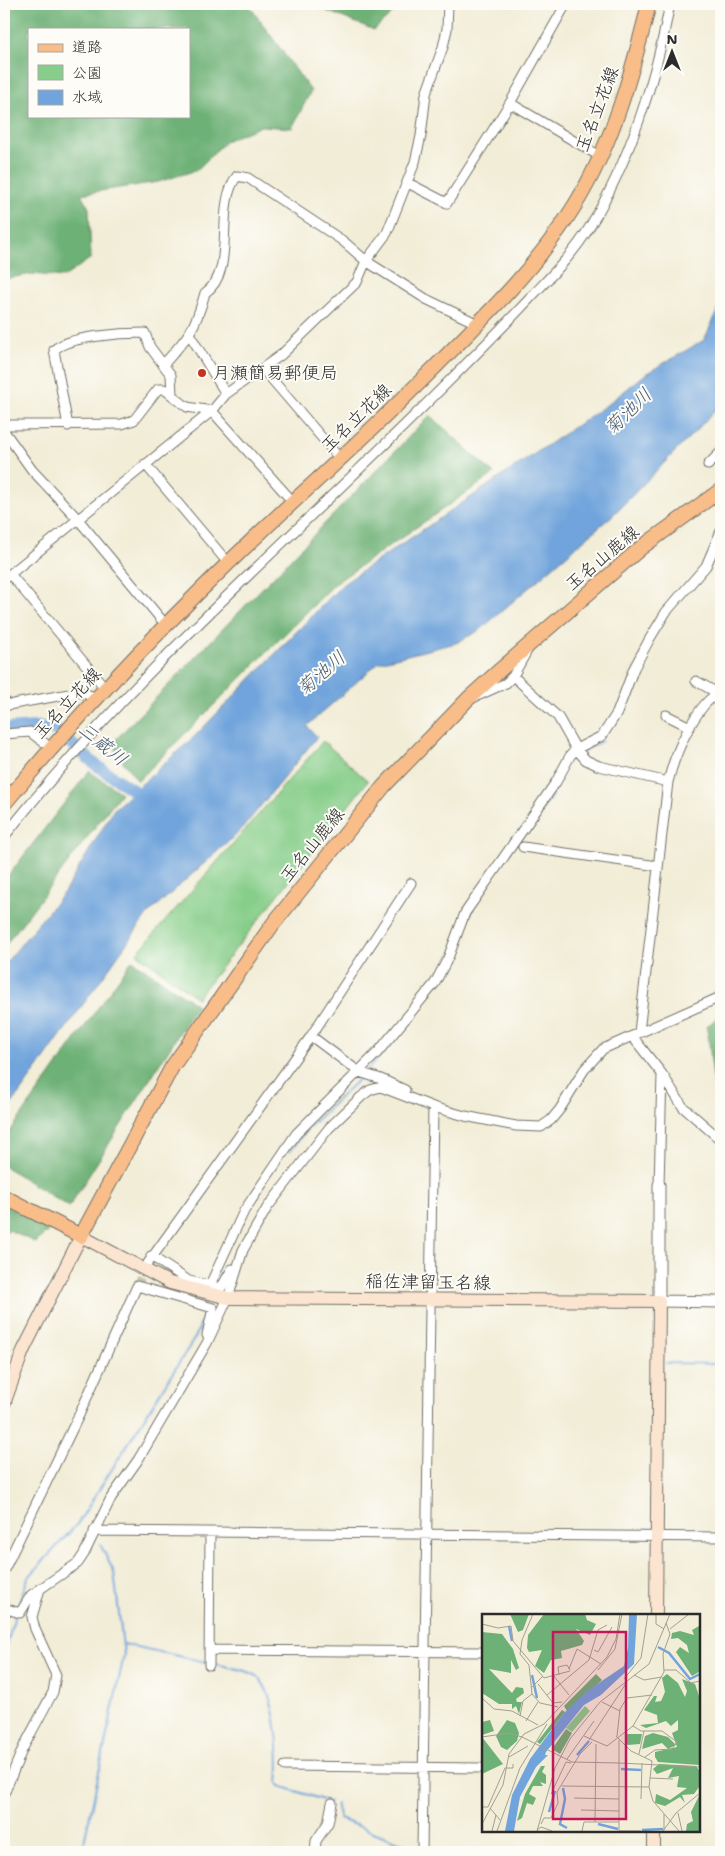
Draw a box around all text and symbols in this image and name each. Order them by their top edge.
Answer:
legend [28,28,190,118]
north arrow [648,28,698,78]
text: N [666,30,678,48]
text: 道路 [72,37,102,57]
text: 公園 [72,63,102,83]
street label: 玉名立花線 [570,63,624,155]
text: 水域 [72,87,102,107]
place label: 月瀬簡易郵便局 [212,361,338,385]
marker: 月瀬簡易郵便局 [196,367,208,379]
street label: 玉名立花線 [315,378,397,458]
water label: 菊池川 [599,382,657,440]
street label: 玉名山鹿線 [560,520,644,596]
water label: 菊池川 [291,645,351,701]
street label: 玉名立花線 [28,662,106,744]
water label: 三蔵川 [73,716,133,772]
street label: 玉名山鹿線 [274,802,350,888]
street label: 稲佐津留玉名線 [365,1269,491,1295]
inset map [482,1614,700,1831]

